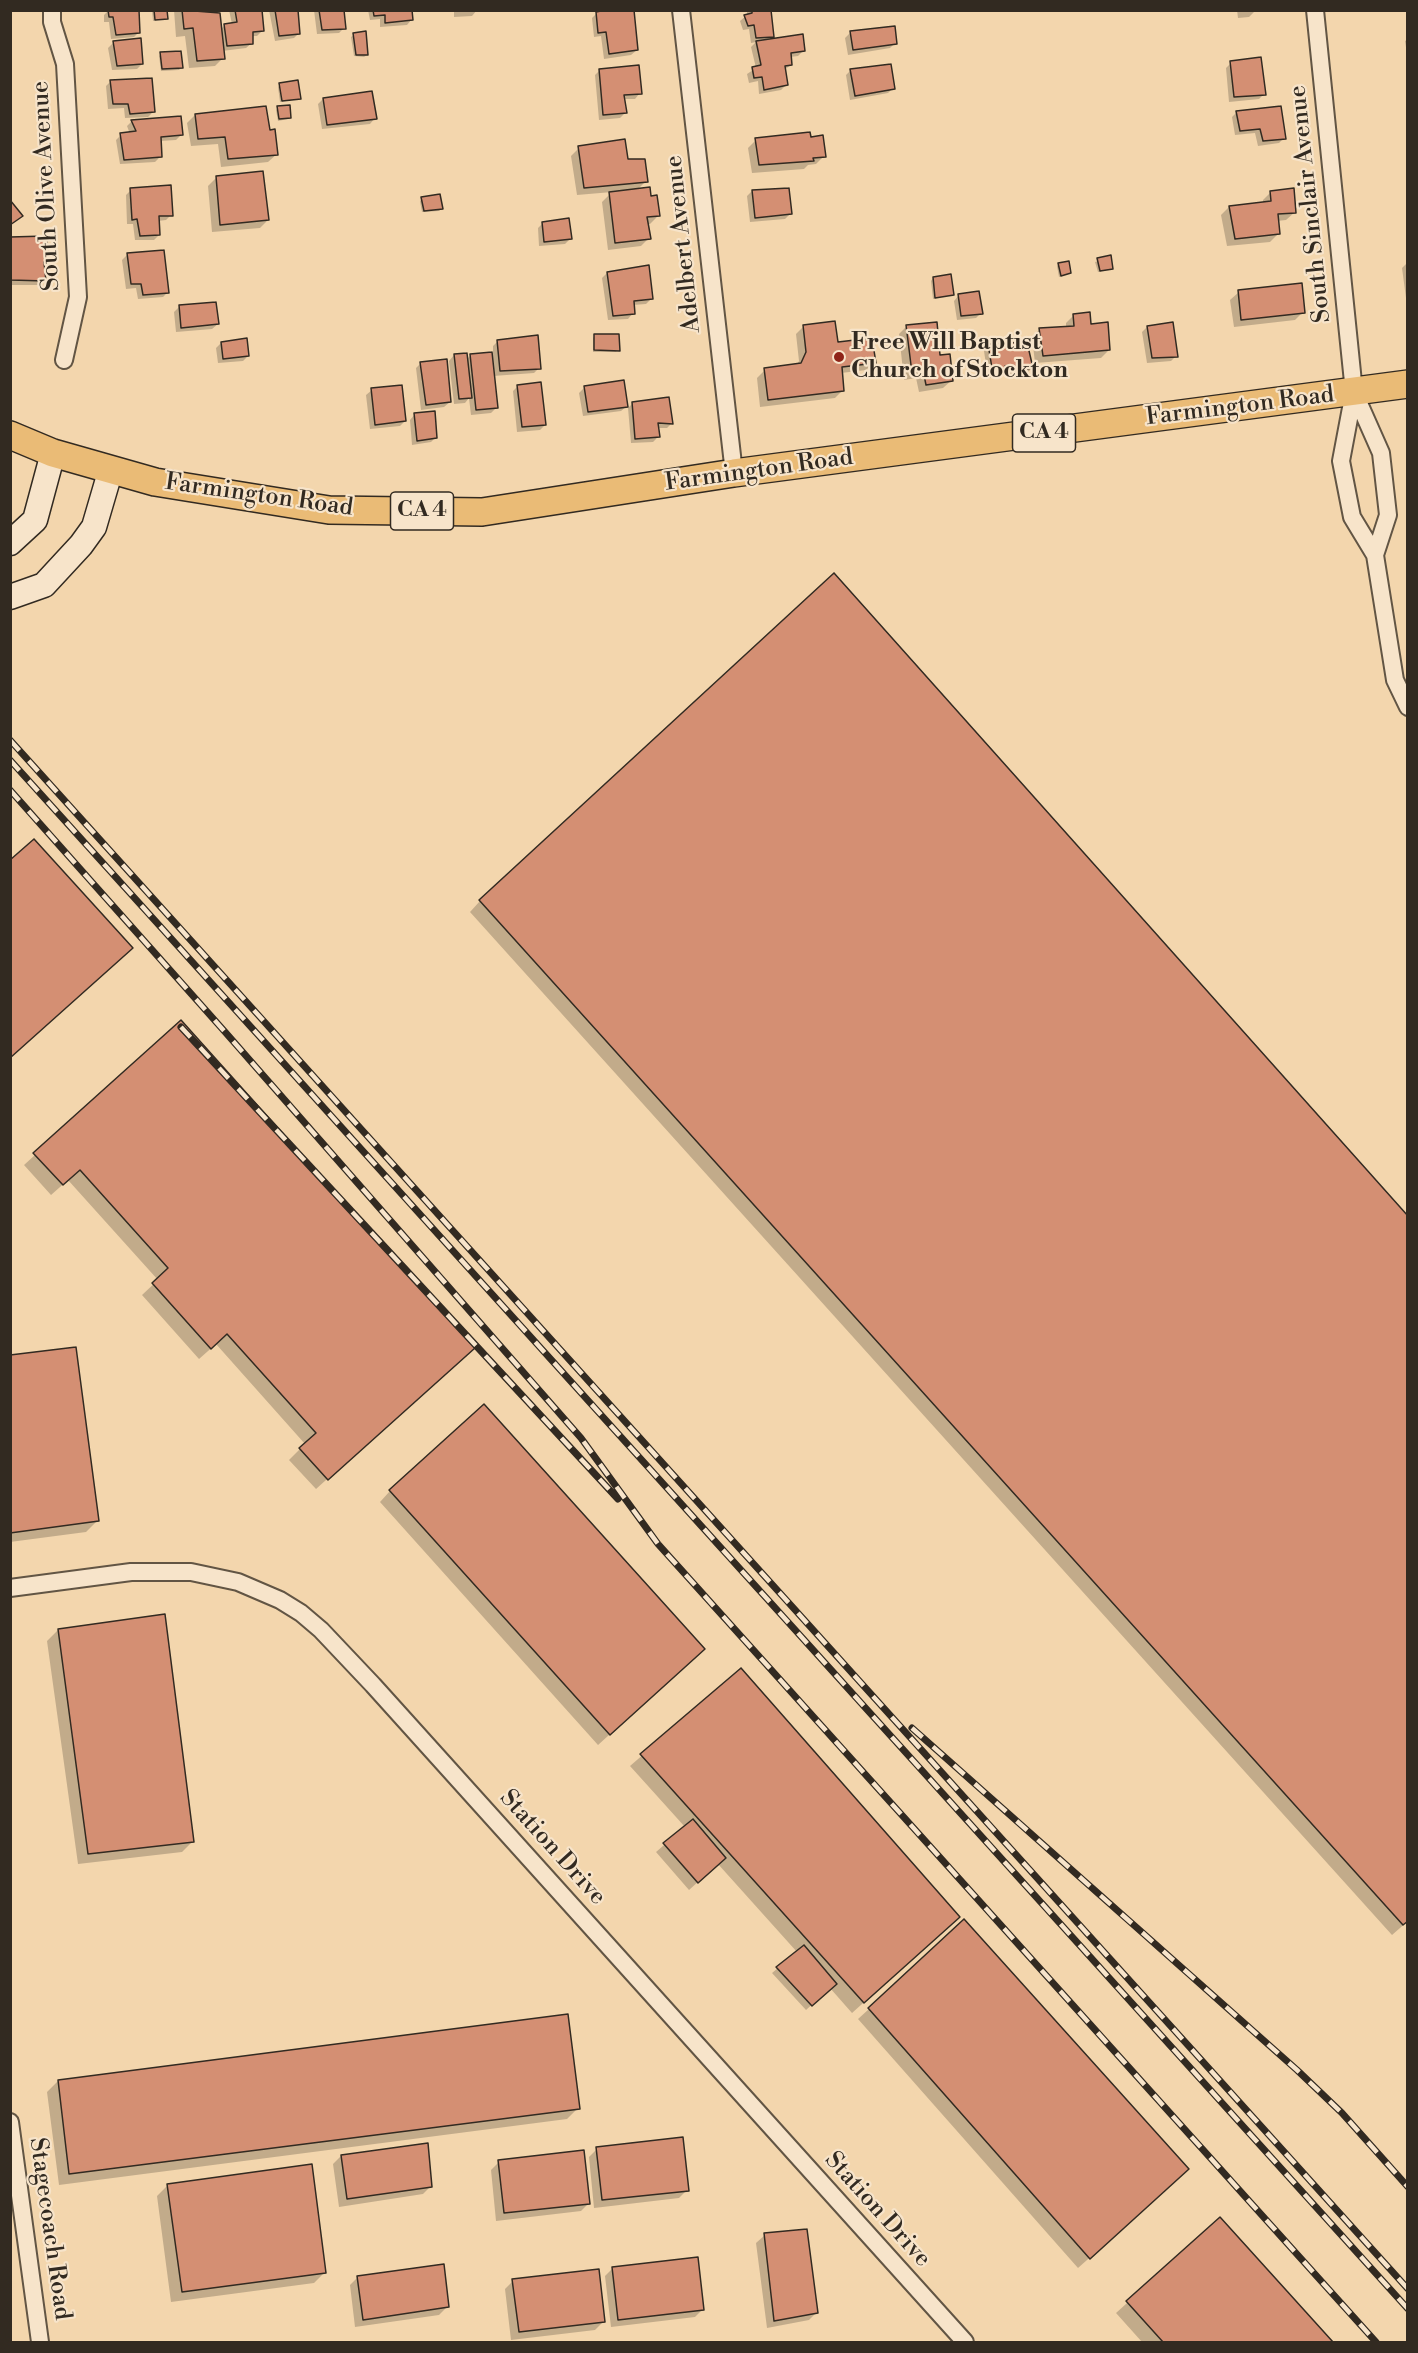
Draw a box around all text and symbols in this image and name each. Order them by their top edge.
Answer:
street label: South Olive Avenue [27,80,67,292]
street label: South Sinclair Avenue [1284,84,1338,324]
street label: Adelbert Avenue [660,154,708,334]
place label: Free Will Baptist Church of Stockton [851,329,1068,385]
marker: Free Will Baptist Church of Stockton [832,350,846,364]
street label: Farmington Road [1144,381,1336,433]
road number: CA 4 [1012,414,1076,452]
street label: Farmington Road [663,444,855,498]
street label: Farmington Road [163,469,355,523]
road number: CA 4 [390,492,454,530]
street label: Station Drive [493,1784,611,1912]
street label: Stagecoach Road [22,2136,76,2322]
street label: Station Drive [818,2146,936,2274]

